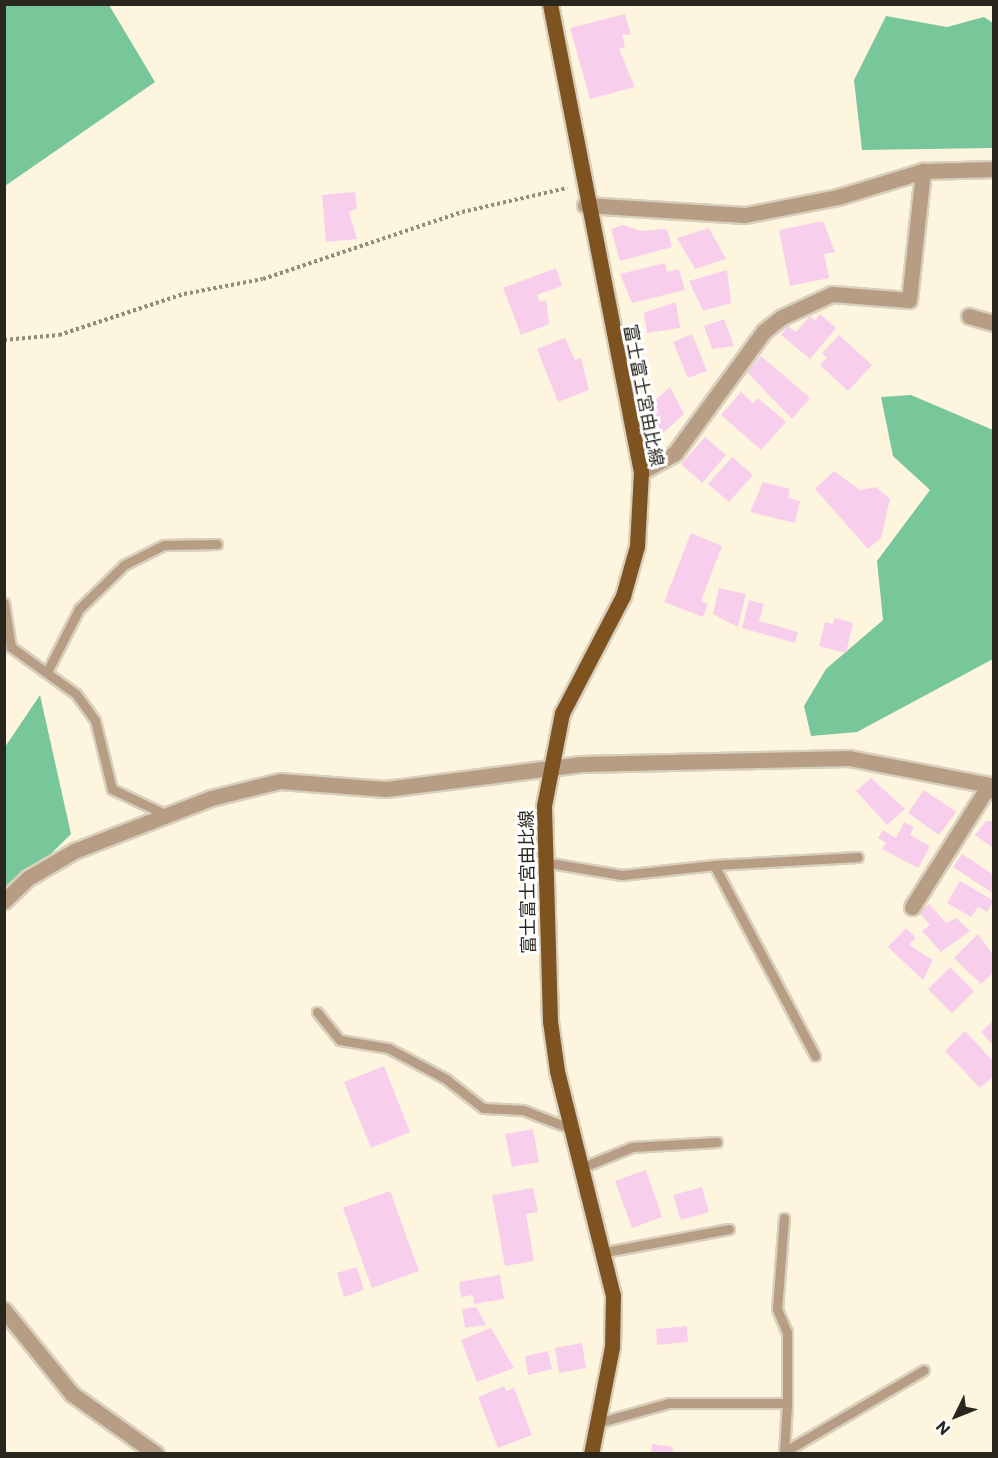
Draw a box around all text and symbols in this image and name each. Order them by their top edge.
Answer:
street label: 富士富士宮由比線 [620,322,668,468]
street label: 富士富士宮由比線 [515,810,539,954]
north arrow [926,1386,986,1446]
text: N [931,1418,954,1439]

